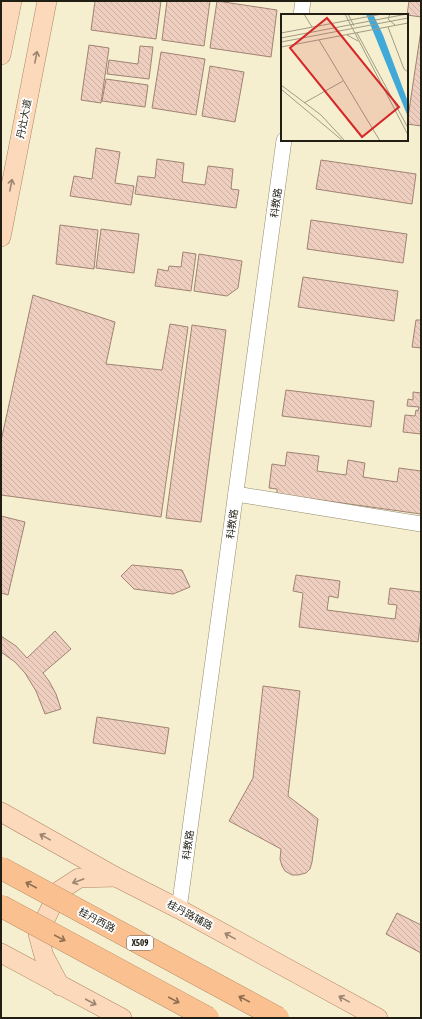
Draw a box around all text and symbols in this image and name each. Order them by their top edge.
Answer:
inset map [281,14,408,141]
one-way arrow [33,51,41,64]
street label: 丹灶大道 [15,98,33,140]
one-way arrow [8,179,16,192]
street label: 科教路 [268,187,284,219]
street label: 科教路 [224,508,240,540]
street label: 科教路 [180,829,196,861]
one-way arrow [40,833,52,840]
one-way arrow [72,877,84,885]
one-way arrow [25,880,37,888]
street label: 桂丹路辅路 [165,898,215,932]
street label: 桂丹西路 [77,906,117,934]
one-way arrow [224,932,236,940]
one-way arrow [54,934,66,942]
road number: X509 [127,936,153,950]
one-way arrow [238,995,250,1003]
one-way arrow [338,995,350,1003]
one-way arrow [168,996,180,1004]
one-way arrow [85,998,97,1006]

